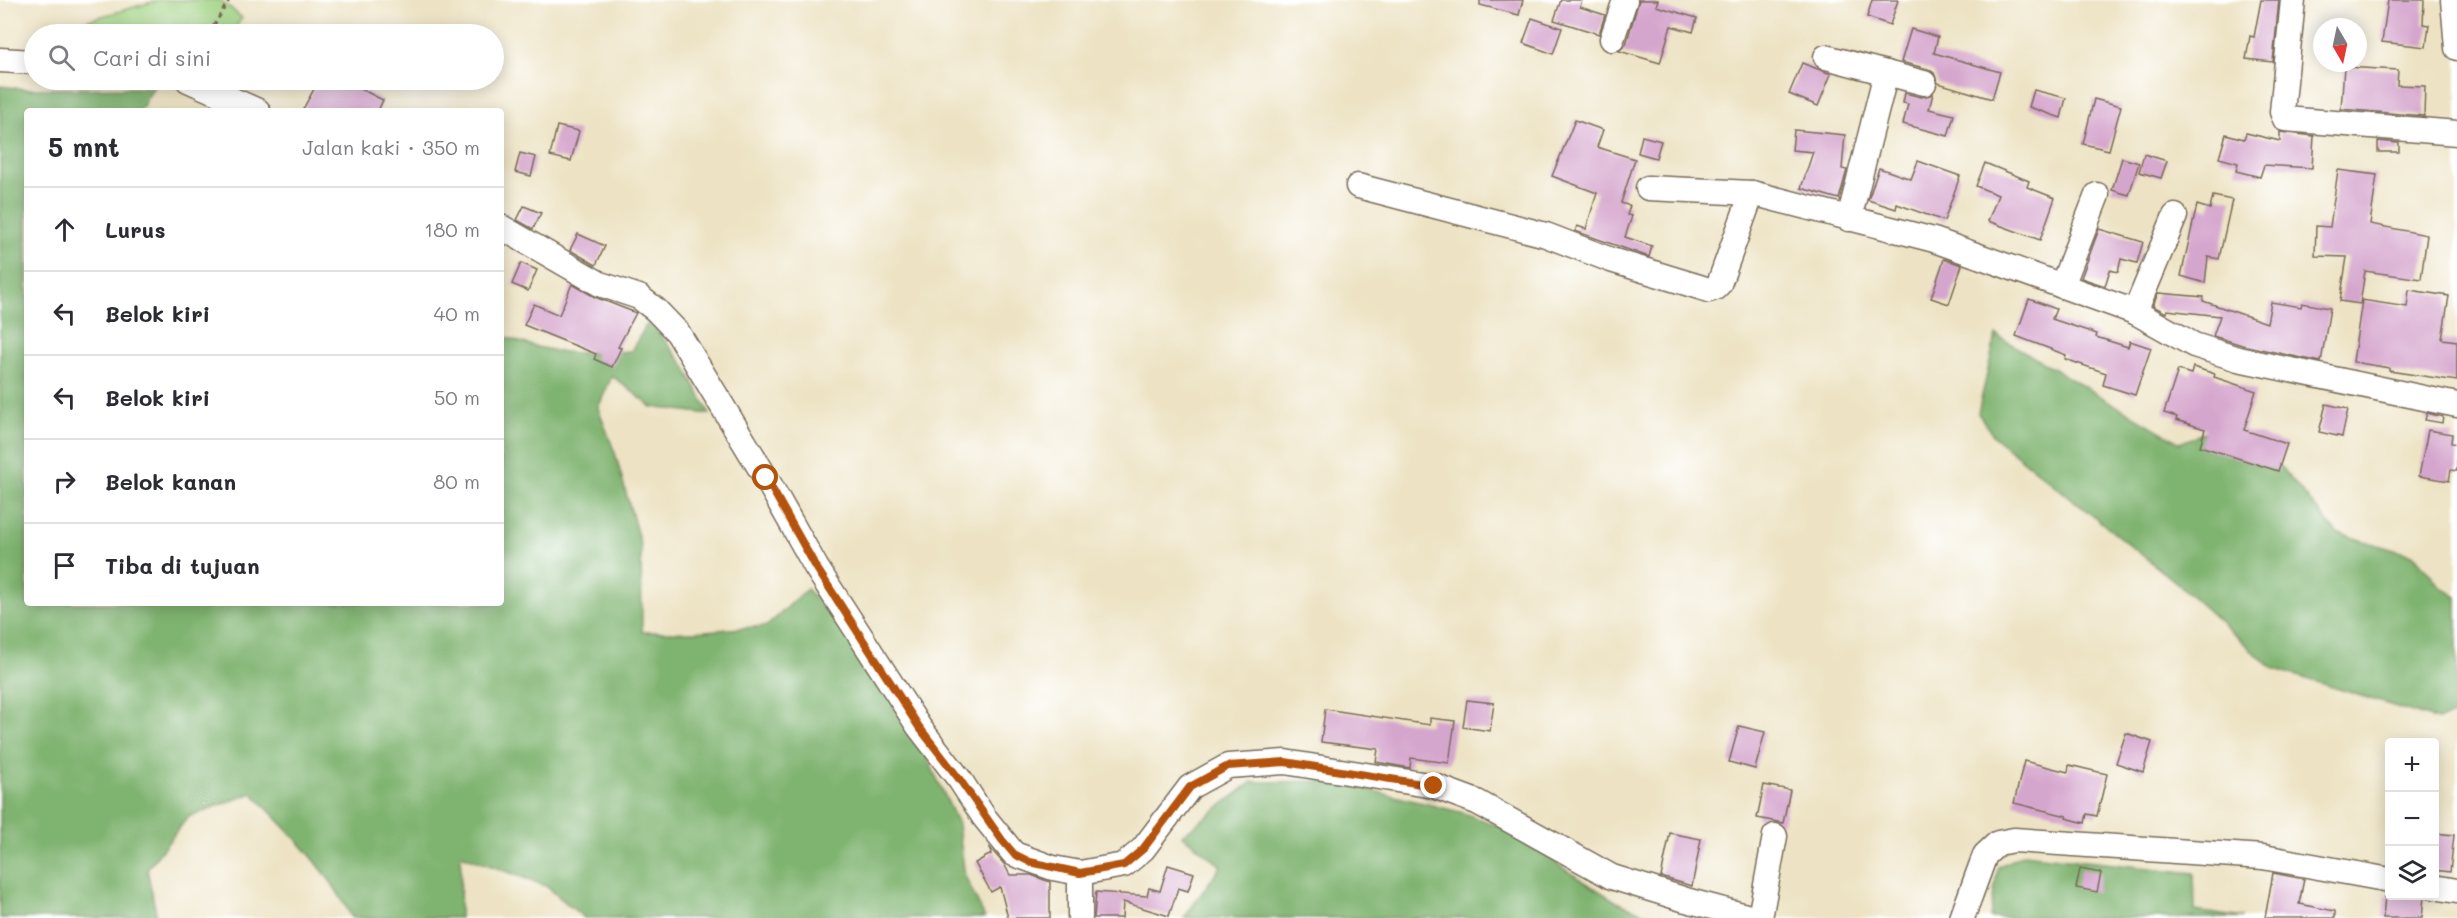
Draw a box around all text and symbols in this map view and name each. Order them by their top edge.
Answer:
north arrow [2313,18,2367,72]
search box [24,24,504,90]
icon: search [45,41,78,74]
text: Cari di sini [93,43,211,72]
text: 5 mnt [48,130,120,164]
text: Jalan kaki · 350 m [302,134,480,160]
icon: ahead [48,213,81,246]
text: Lurus [105,215,166,244]
text: 180 m [424,216,480,242]
icon: left [48,297,81,330]
text: Belok kiri [105,299,210,328]
text: 40 m [434,300,480,326]
icon: left [48,381,81,414]
text: Belok kiri [105,383,210,412]
text: 50 m [434,384,480,410]
route start [752,464,778,490]
icon: right [48,465,81,498]
text: Belok kanan [105,467,236,496]
text: 80 m [433,468,480,494]
icon: arrive [48,549,81,582]
text: Tiba di tujuan [105,551,260,580]
map controls [2385,738,2439,900]
button: + [2385,738,2439,792]
route end [1420,772,1446,798]
button: − [2385,792,2439,846]
button: layers [2385,846,2439,900]

